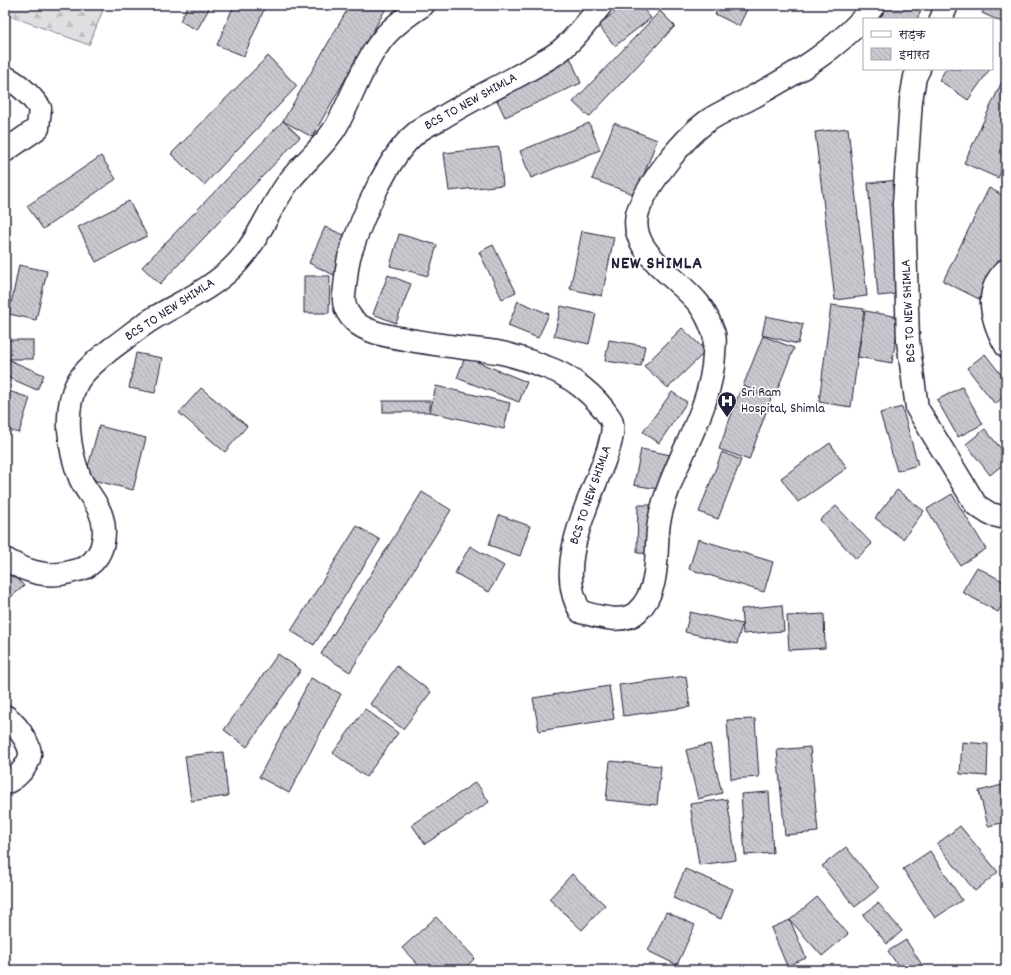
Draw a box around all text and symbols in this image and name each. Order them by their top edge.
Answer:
legend [863,18,993,70]
text: सड़क [898,27,927,44]
text: इमारत [898,47,930,64]
street label: BCS TO NEW SHIMLA [421,68,521,136]
district label: NEW SHIMLA [611,252,703,277]
street label: BCS TO NEW SHIMLA [896,258,922,363]
street label: BCS TO NEW SHIMLA [121,273,219,347]
place label: Sri Ram Hospital, Shimla [741,383,825,419]
hospital icon: Sri Ram Hospital, Shimla [716,390,738,418]
street label: BCS TO NEW SHIMLA [565,442,617,547]

